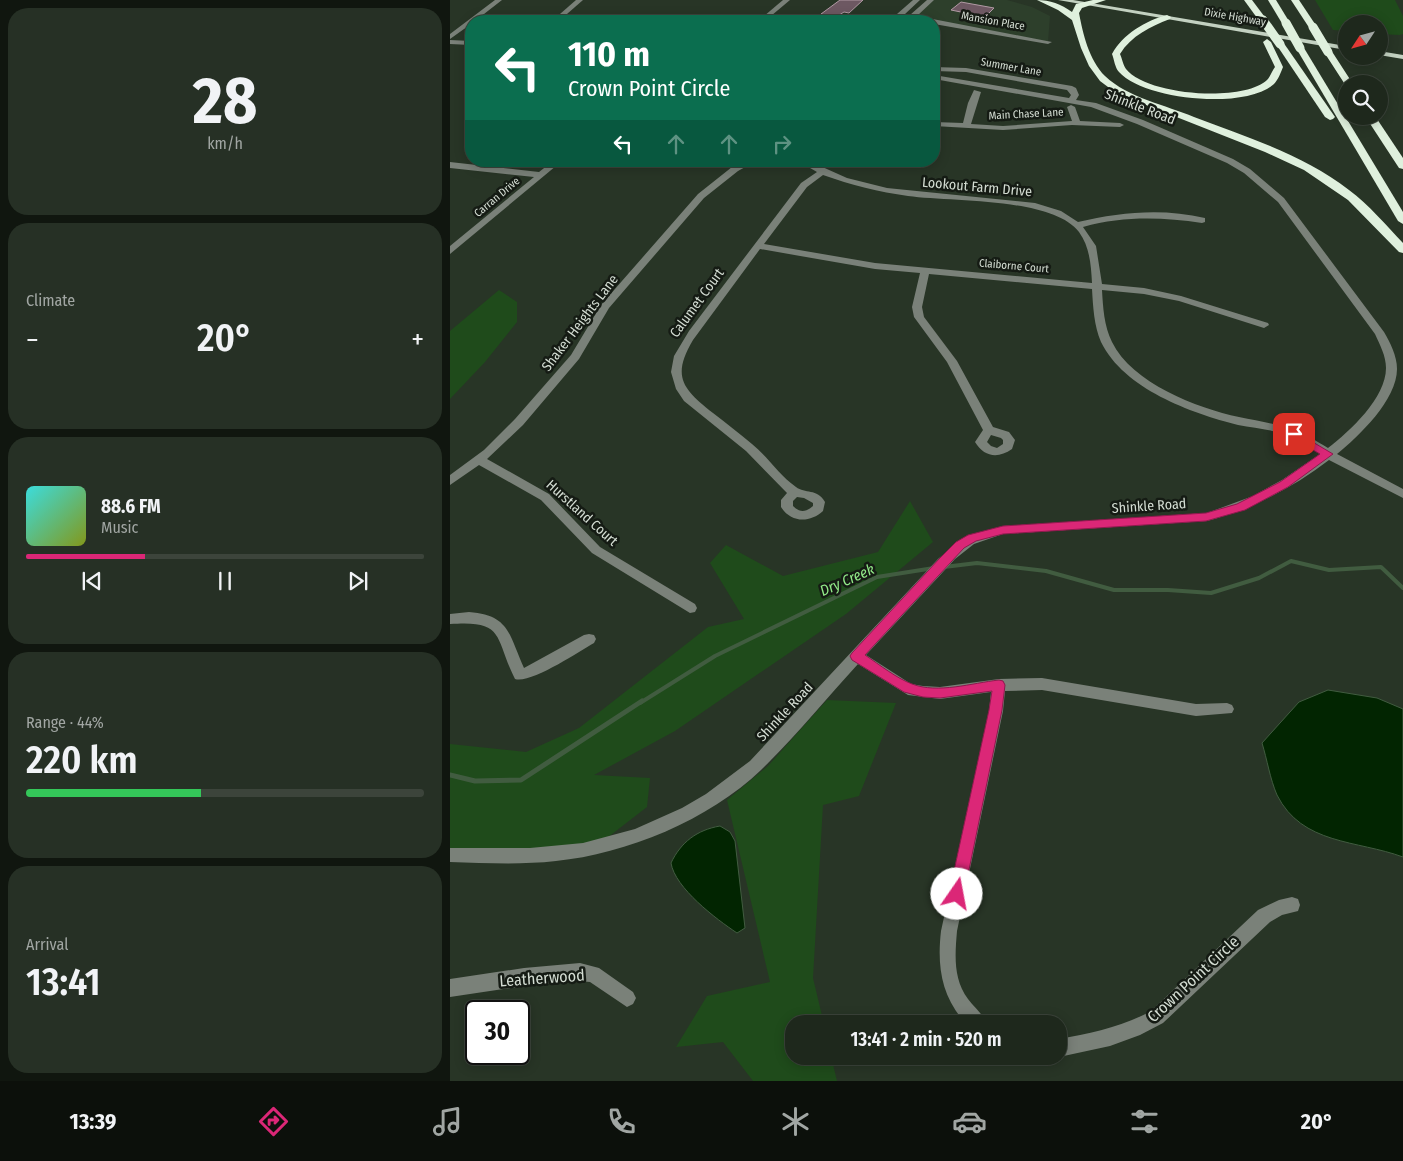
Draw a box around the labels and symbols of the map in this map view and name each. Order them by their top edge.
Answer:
street label: Dixie Highway [1203,5,1267,29]
street label: Mansion Place [960,9,1026,33]
north arrow [1338,15,1388,65]
street label: Summer Lane [980,55,1042,79]
street label: Shinkle Road [1102,86,1178,128]
street label: Main Chase Lane [988,106,1064,122]
street label: Carran Drive [472,174,522,220]
street label: Lookout Farm Drive [921,174,1033,200]
street label: Claiborne Court [979,256,1050,276]
street label: Calumet Court [666,265,728,341]
street label: Shaker Heights Lane [538,271,622,375]
pin [1273,413,1315,455]
street label: Hurstland Court [543,476,622,550]
street label: Shinkle Road [1111,495,1187,517]
water label: Dry Creek [817,560,878,600]
street label: Shinkle Road [753,679,817,745]
position arrow [930,867,982,919]
street label: Crown Point Circle [1143,932,1243,1026]
street label: Leatherwood [499,966,585,990]
speed limit sign: 30 [465,1000,530,1065]

